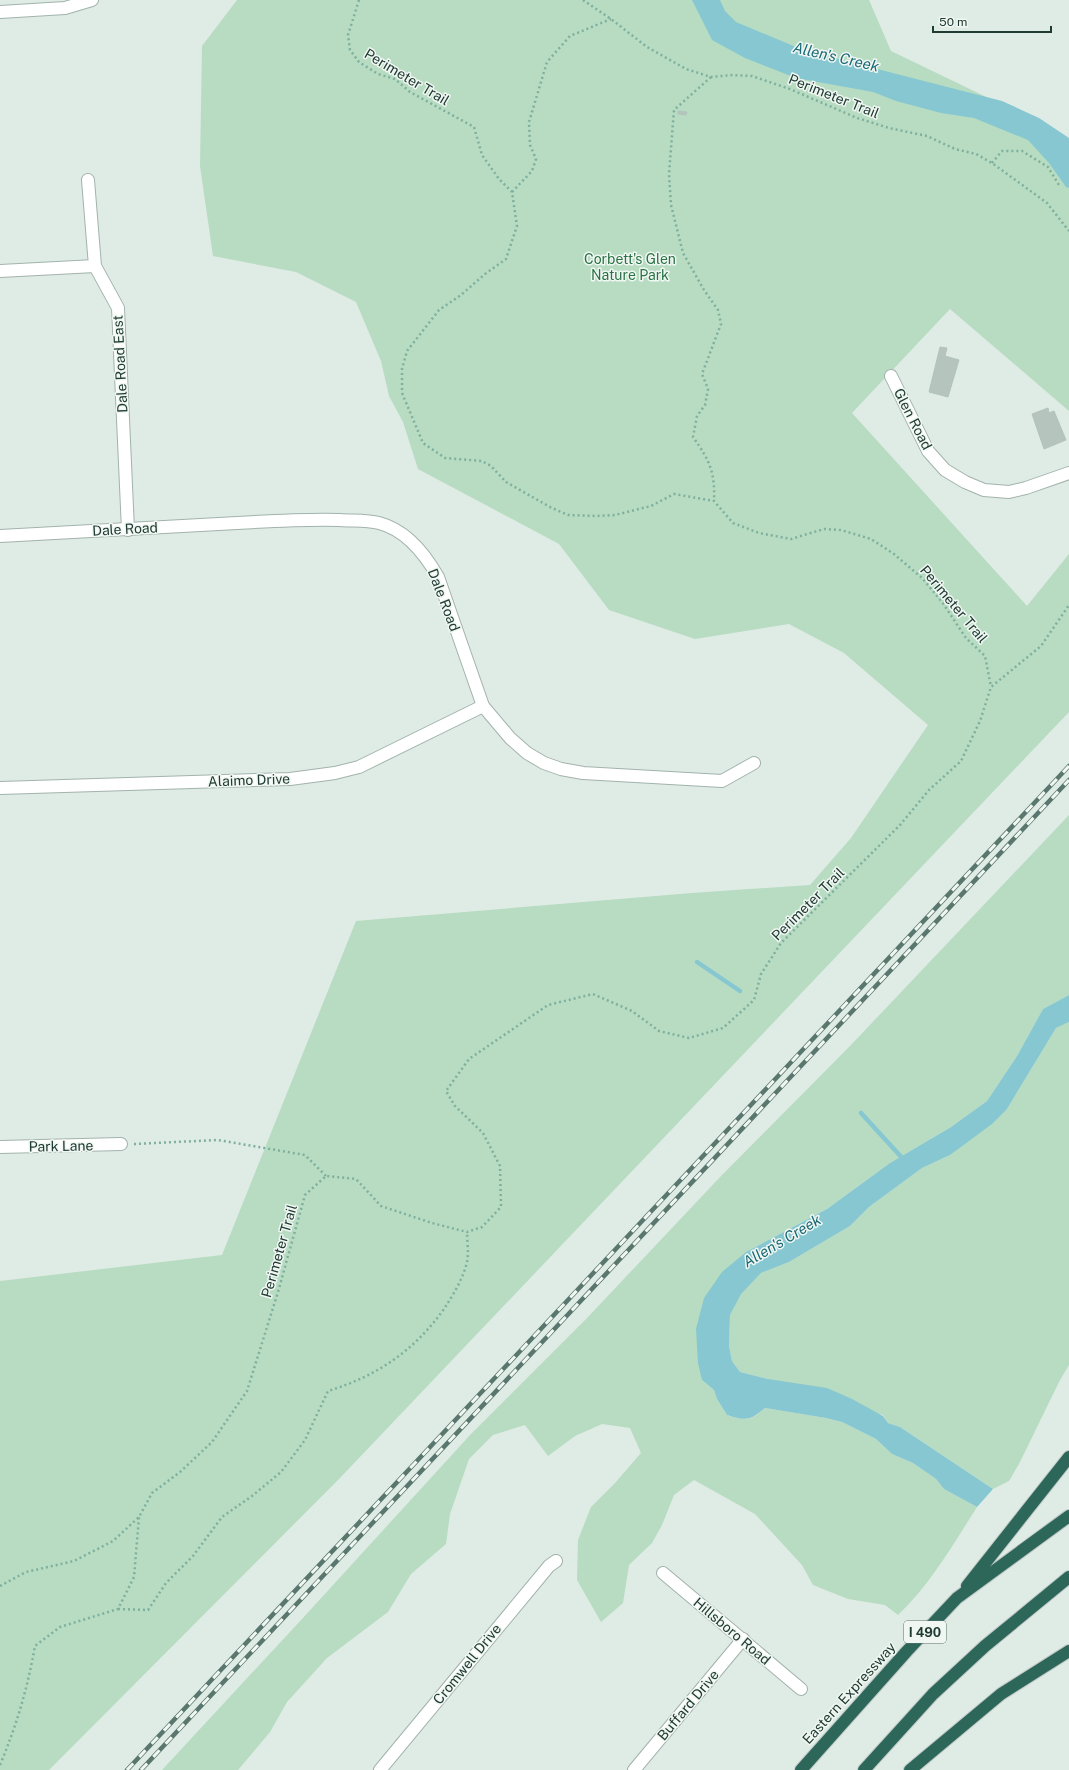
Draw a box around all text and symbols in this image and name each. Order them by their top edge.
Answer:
scale bar [933,8,1051,34]
text: 50 m [939,15,967,29]
water label: Allen's Creek [791,38,882,75]
street label: Perimeter Trail [362,45,452,109]
street label: Perimeter Trail [786,71,882,121]
park label: Corbett's Glen Nature Park [584,251,676,283]
street label: Dale Road East [109,315,131,413]
street label: Glen Road [891,386,935,452]
street label: Dale Road [92,519,158,539]
street label: Perimeter Trail [917,562,991,646]
street label: Dale Road [425,566,463,634]
street label: Alaimo Drive [208,771,290,789]
street label: Perimeter Trail [768,864,848,944]
street label: Park Lane [28,1137,94,1155]
street label: Perimeter Trail [258,1203,300,1299]
water label: Allen's Creek [740,1210,824,1270]
street label: Hillsboro Road [690,1594,774,1668]
street label: Cromwell Drive [430,1621,504,1707]
road number: I 490 [904,1621,946,1643]
street label: Eastern Expressway [799,1639,899,1747]
street label: Buffard Drive [654,1667,722,1743]

